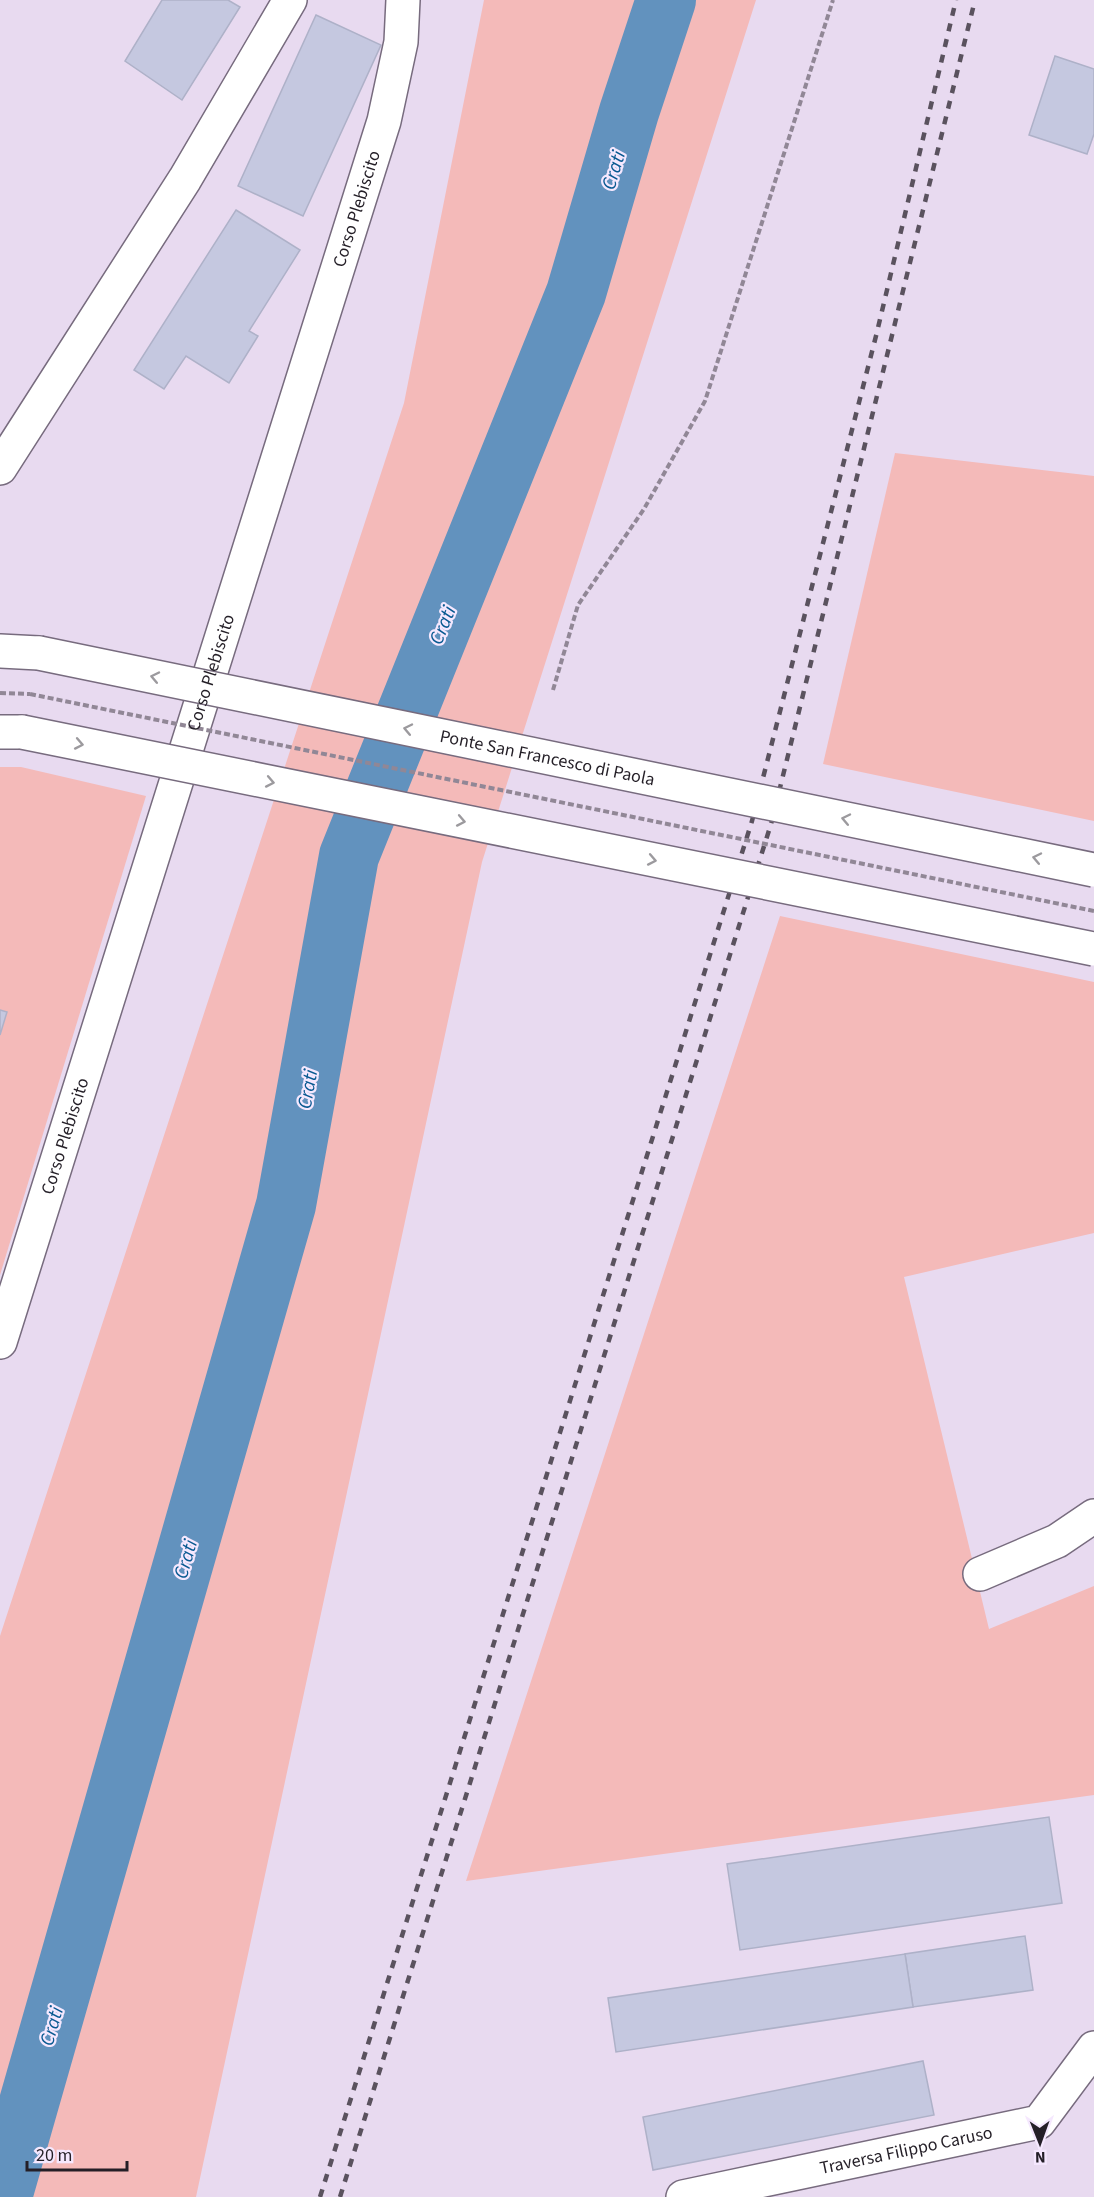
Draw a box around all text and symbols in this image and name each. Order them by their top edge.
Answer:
street label: Corso Plebiscito [327,147,387,270]
water label: Crati [595,147,633,193]
water label: Crati [423,602,463,649]
street label: Corso Plebiscito [181,611,241,734]
one-way arrow [150,671,160,684]
one-way arrow [403,723,413,736]
street label: Ponte San Francesco di Paola [438,724,657,792]
one-way arrow [74,737,84,750]
one-way arrow [265,775,275,788]
one-way arrow [841,813,851,826]
one-way arrow [456,814,466,827]
one-way arrow [1032,852,1042,865]
one-way arrow [647,853,657,866]
water label: Crati [291,1067,325,1111]
street label: Corso Plebiscito [35,1075,95,1198]
water label: Crati [167,1536,205,1582]
water label: Crati [33,2003,71,2049]
north arrow [1010,2113,1070,2173]
street label: Traversa Filippo Caruso [818,2120,995,2181]
scale bar [27,2134,128,2172]
text: 20 m [36,2143,72,2168]
text: N [1035,2146,1046,2168]

